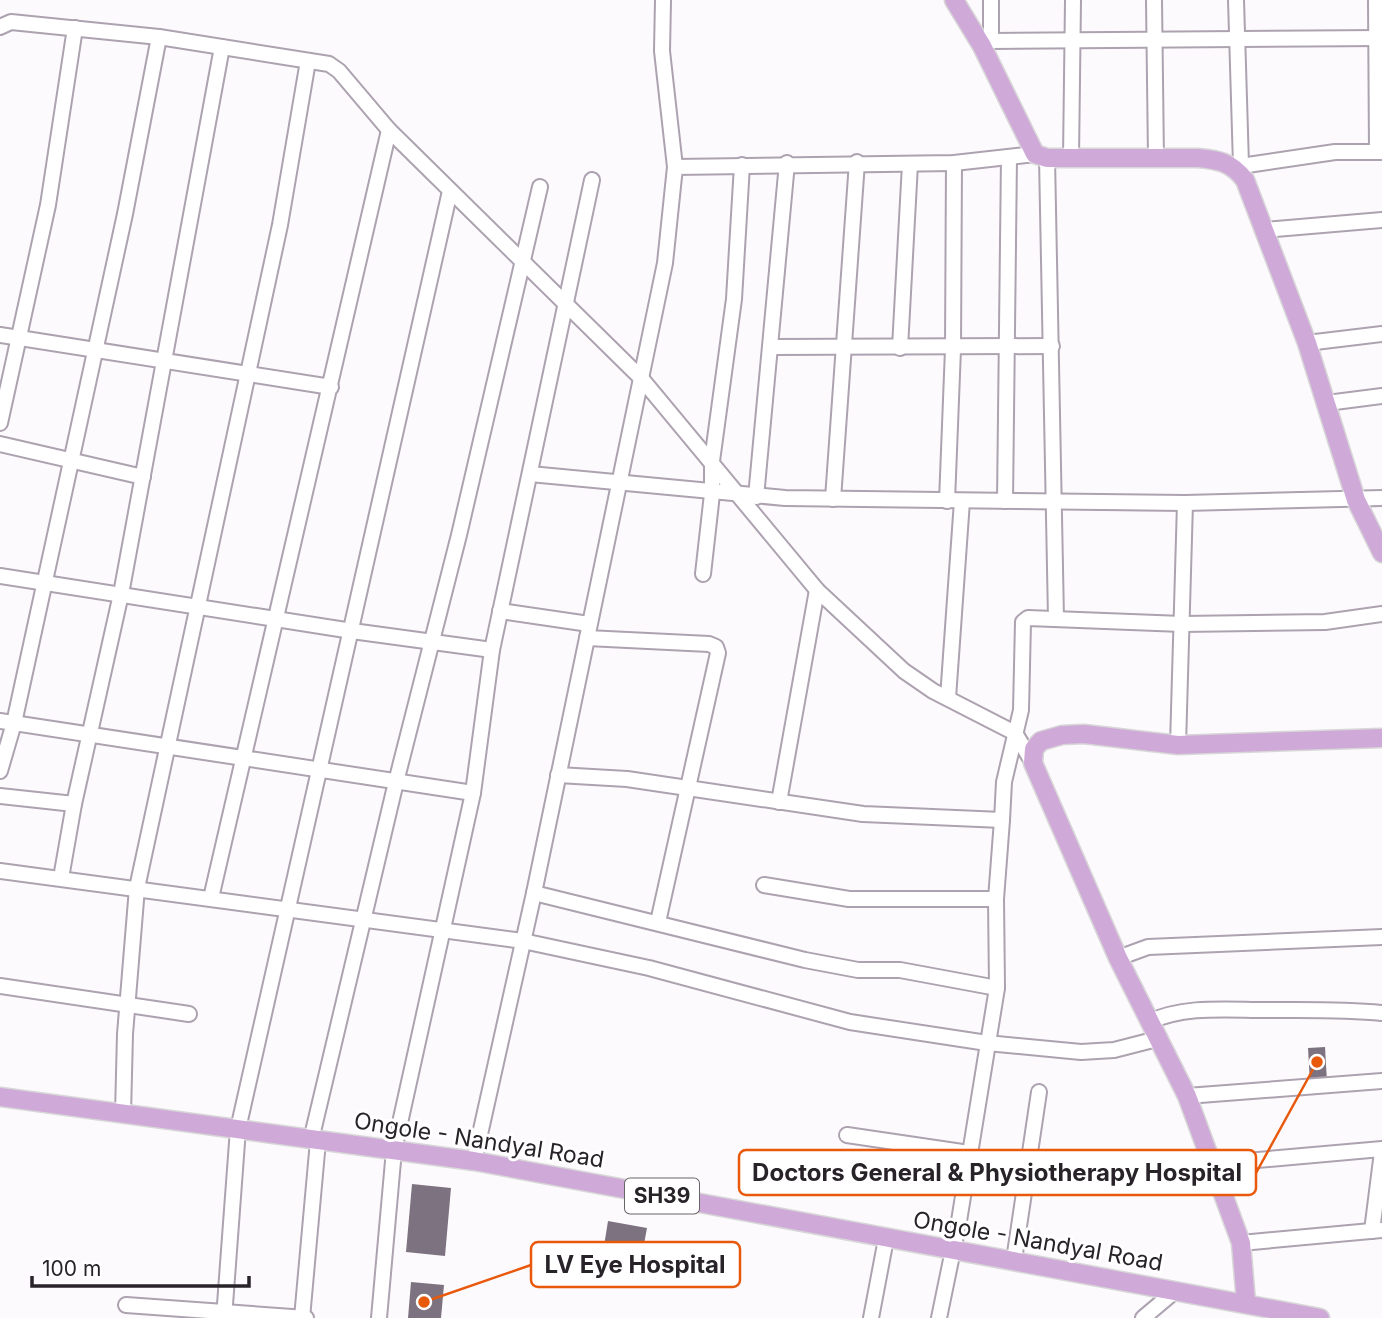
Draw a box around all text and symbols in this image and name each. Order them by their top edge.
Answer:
street label: Ongole - Nandyal Road [352,1106,606,1174]
callout: Doctors General & Physiotherapy Hospital [739,1150,1256,1195]
text: Doctors General & Physiotherapy Hospital [752,1158,1242,1187]
road number: SH39 [625,1178,699,1214]
street label: Ongole - Nandyal Road [911,1205,1165,1277]
callout: LV Eye Hospital [531,1242,740,1287]
scale bar [32,1244,248,1288]
text: LV Eye Hospital [545,1250,725,1279]
text: 100 m [42,1256,101,1281]

